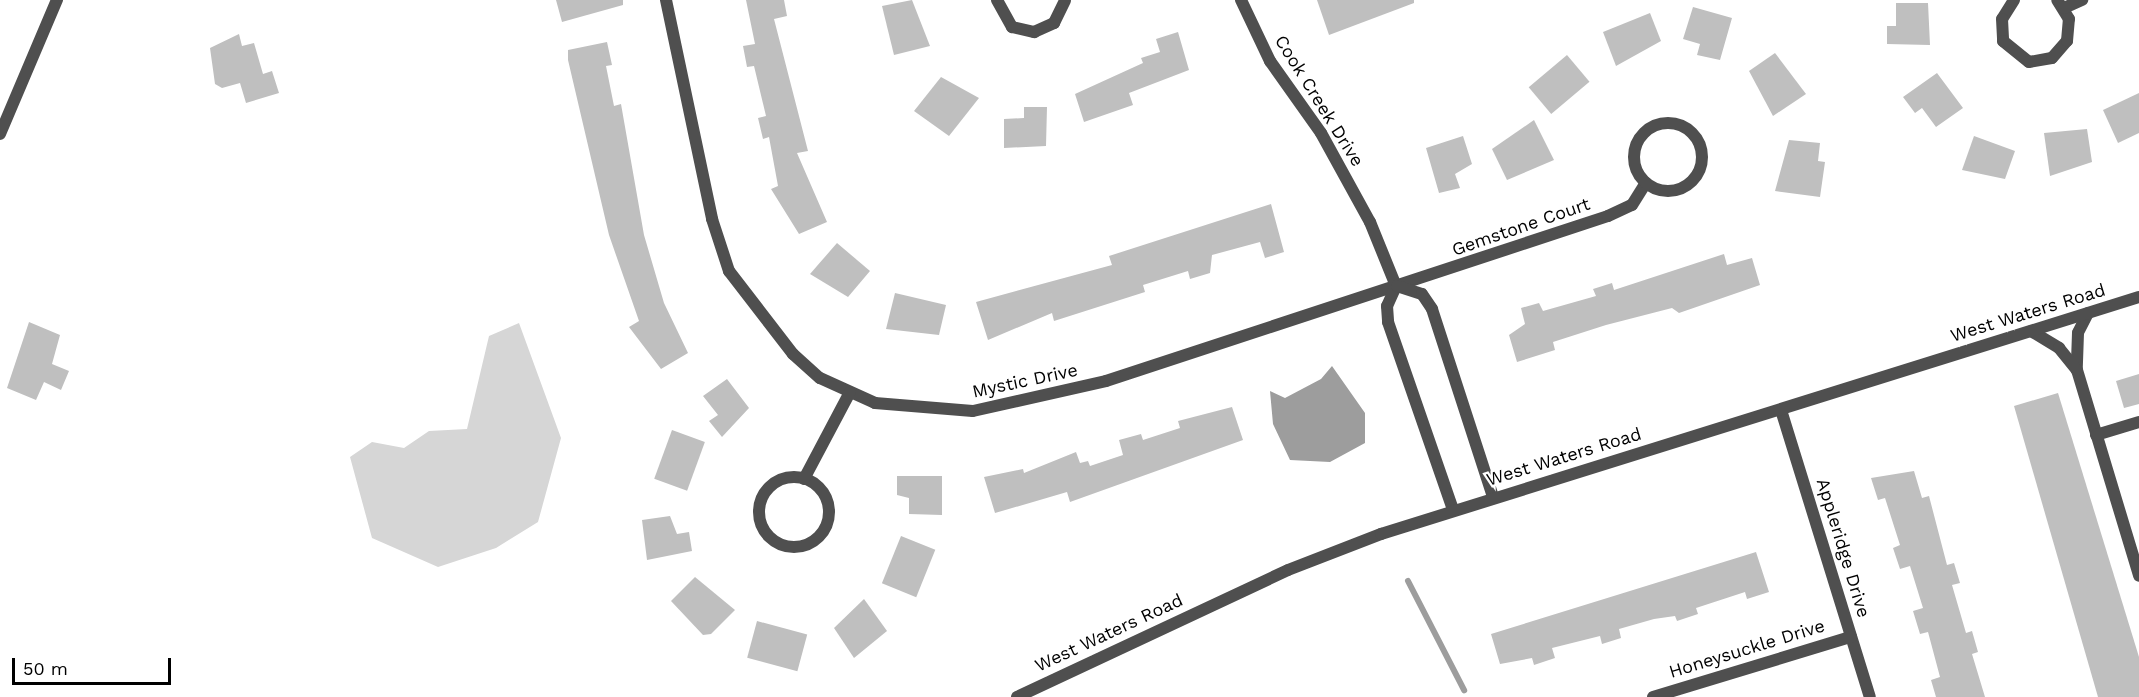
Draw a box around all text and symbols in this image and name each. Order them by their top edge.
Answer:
street label: Cook Creek Drive [1270,31,1368,171]
street label: Gemstone Court [1449,193,1593,261]
street label: West Waters Road [1948,279,2108,347]
street label: Mystic Drive [970,359,1080,403]
street label: West Waters Road [1484,423,1644,491]
street label: Appleridge Drive [1812,476,1874,620]
street label: West Waters Road [1031,589,1187,677]
street label: Honeysuckle Drive [1667,615,1827,683]
scale bar [15,646,174,684]
text: 50 m [23,658,68,679]

